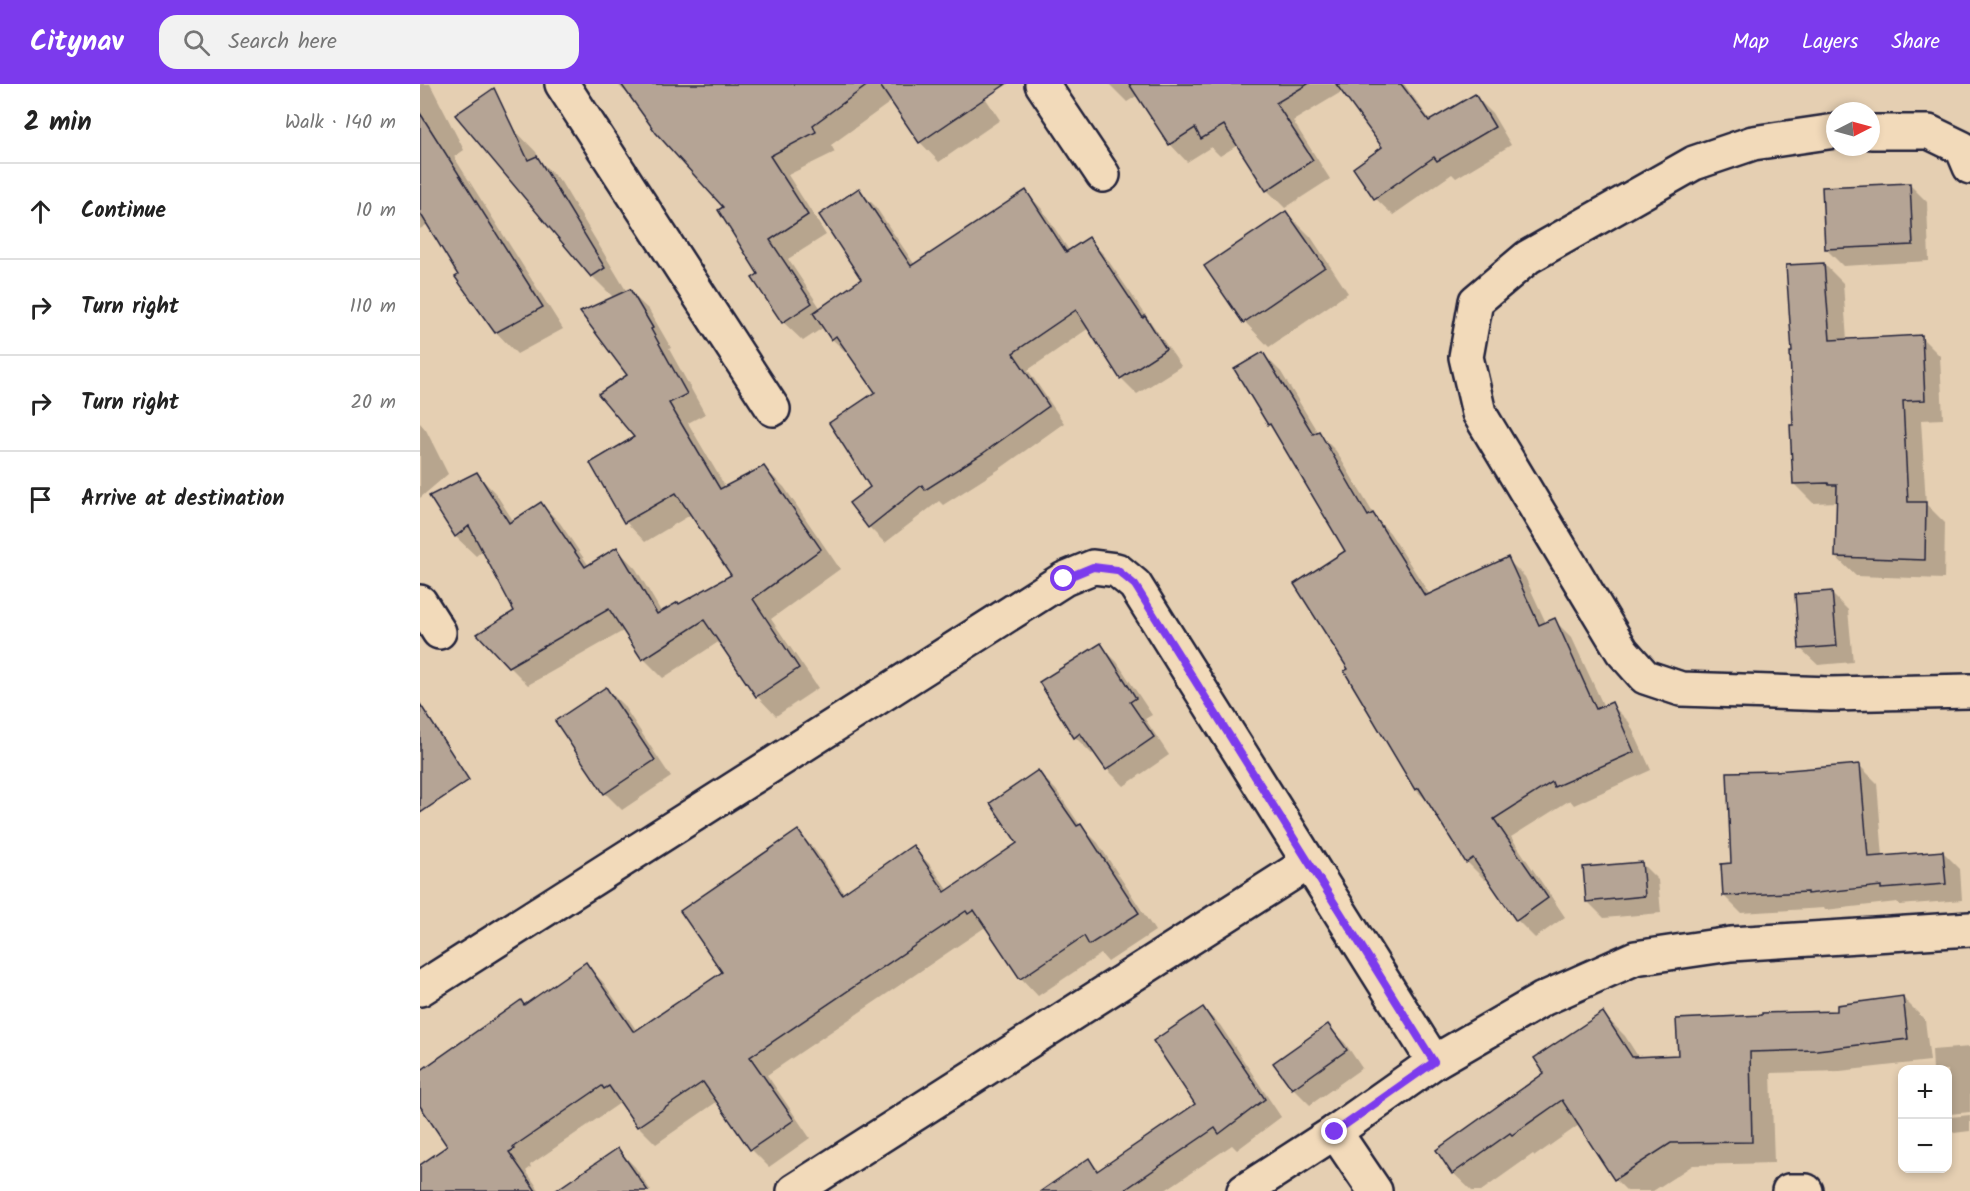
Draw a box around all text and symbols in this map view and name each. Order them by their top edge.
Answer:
search box [159,15,579,69]
text: Citynav [30,20,123,65]
text: Search here [228,25,337,60]
icon: search [180,26,213,59]
text: Map [1732,26,1769,59]
text: Layers [1802,26,1858,59]
text: Share [1891,26,1940,59]
text: 2 min [24,102,92,144]
north arrow [1826,102,1880,156]
text: Walk · 140 m [285,107,396,139]
text: Continue [81,194,166,229]
icon: ahead [24,195,57,228]
text: 10 m [356,195,396,227]
text: Turn right [81,290,179,325]
icon: right [24,291,57,324]
text: 110 m [350,291,396,323]
text: Turn right [81,386,179,421]
icon: right [24,387,57,420]
text: 20 m [350,387,396,419]
text: Arrive at destination [81,482,284,517]
icon: arrive [24,483,57,516]
route start [1050,565,1076,591]
map controls [1898,1065,1952,1173]
button: + [1898,1065,1952,1119]
route end [1321,1118,1347,1144]
button: − [1898,1119,1952,1173]

